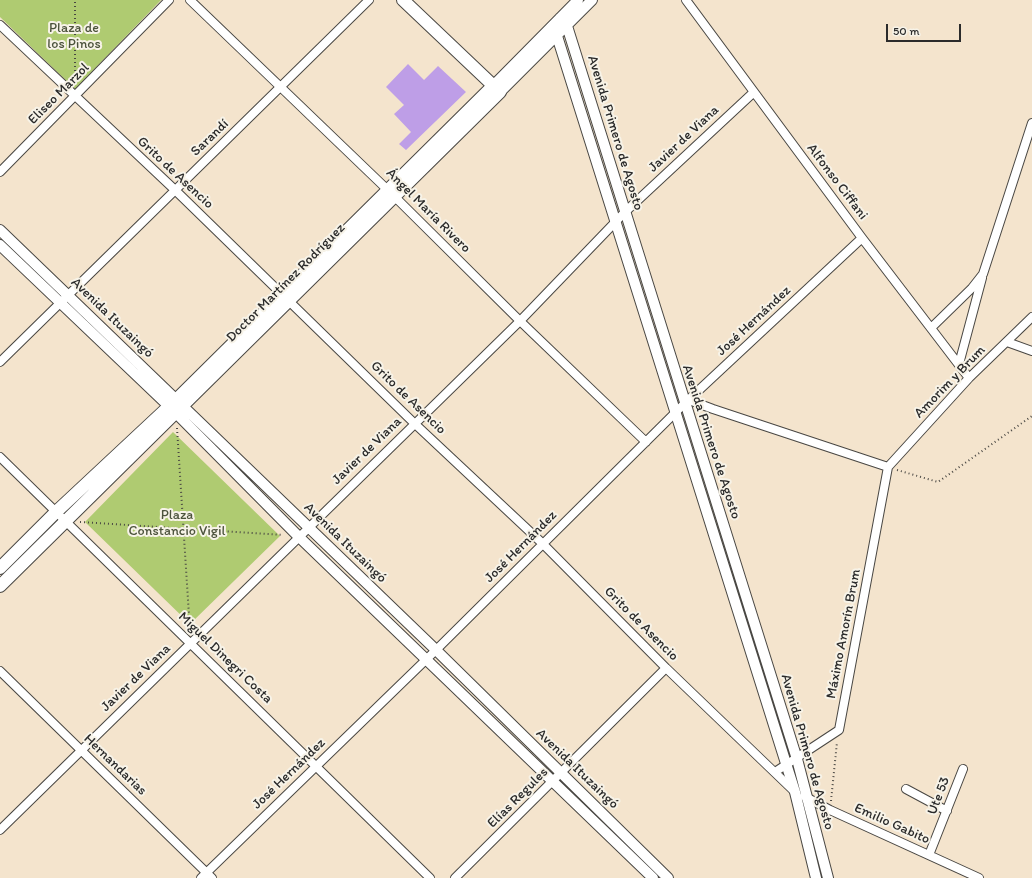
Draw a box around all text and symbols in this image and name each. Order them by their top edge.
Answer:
scale bar [888,16,963,42]
park label: Plaza de los Pinos [47,20,101,52]
text: 50 m [893,24,919,38]
street label: Avenida Primero de Agosto [583,53,647,213]
street label: Eliseo Marzol [25,60,93,128]
street label: Javier de Viana [645,102,723,176]
street label: Sarandí [188,116,232,160]
street label: Grito de Asencio [133,133,217,213]
street label: Alfonso Ciffani [803,141,871,223]
street label: Ángel María Rivero [382,165,474,257]
street label: Doctor Martínez Rodríguez [223,220,349,346]
street label: Avenida Ituzaingó [67,274,157,362]
street label: José Hernández [713,282,795,360]
street label: Amorim y Brum [911,342,989,422]
street label: Grito de Asencio [367,358,449,438]
street label: Avenida Primero de Agosto [678,363,744,521]
street label: Javier de Viana [329,414,405,488]
street label: Avenida Ituzaingó [300,499,390,587]
park label: Plaza Constancio Vigil [128,507,226,540]
street label: José Hernández [481,507,561,587]
street label: Máximo Amorín Brum [823,568,865,700]
street label: Grito de Asencio [600,583,682,665]
street label: Miguel Dinegri Costa [174,609,276,707]
street label: Javier de Viana [98,641,174,715]
street label: Avenida Primero de Agosto [777,672,837,832]
street label: Avenida Ituzaingó [532,725,622,813]
street label: Hernandarias [80,731,150,799]
street label: José Hernández [249,735,329,813]
street label: Elías Regules [484,764,552,832]
street label: Ute 53 [924,775,954,817]
street label: Emilio Gabito [852,800,932,848]

